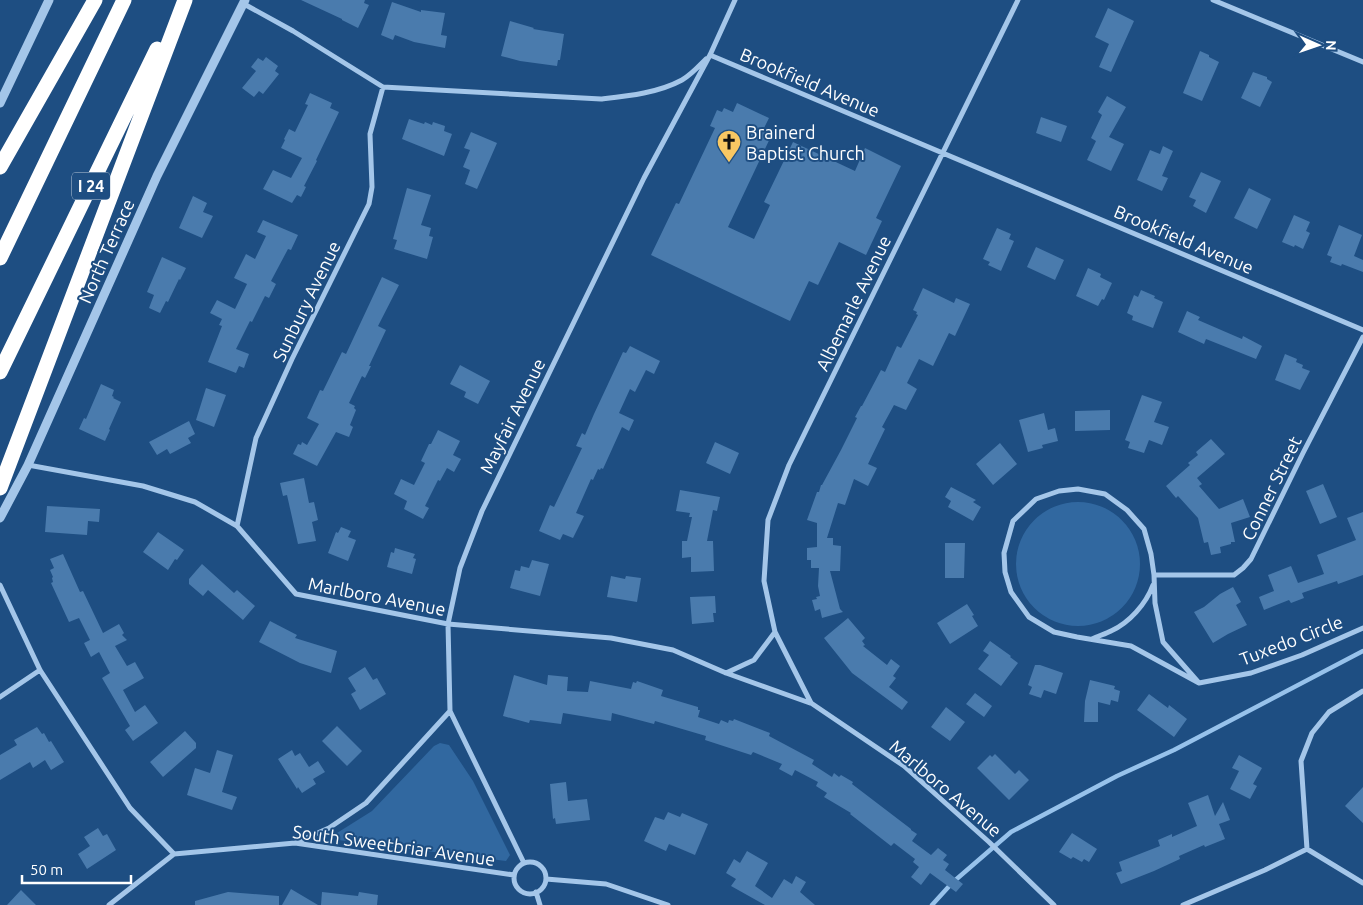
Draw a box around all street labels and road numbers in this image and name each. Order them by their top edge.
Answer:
street label: Brookfield Avenue [737,44,883,120]
road number: I 24 [72,172,110,200]
street label: North Terrace [74,196,138,306]
street label: Brookfield Avenue [1111,201,1257,277]
street label: Albemarle Avenue [812,232,894,374]
street label: Sunbury Avenue [268,238,344,364]
street label: Mayfair Avenue [475,355,549,477]
street label: Conner Street [1237,433,1305,543]
street label: Marlboro Avenue [307,573,447,619]
street label: Tuxedo Circle [1237,611,1345,669]
street label: Marlboro Avenue [886,735,1006,841]
street label: South Sweetbriar Avenue [291,821,497,869]

